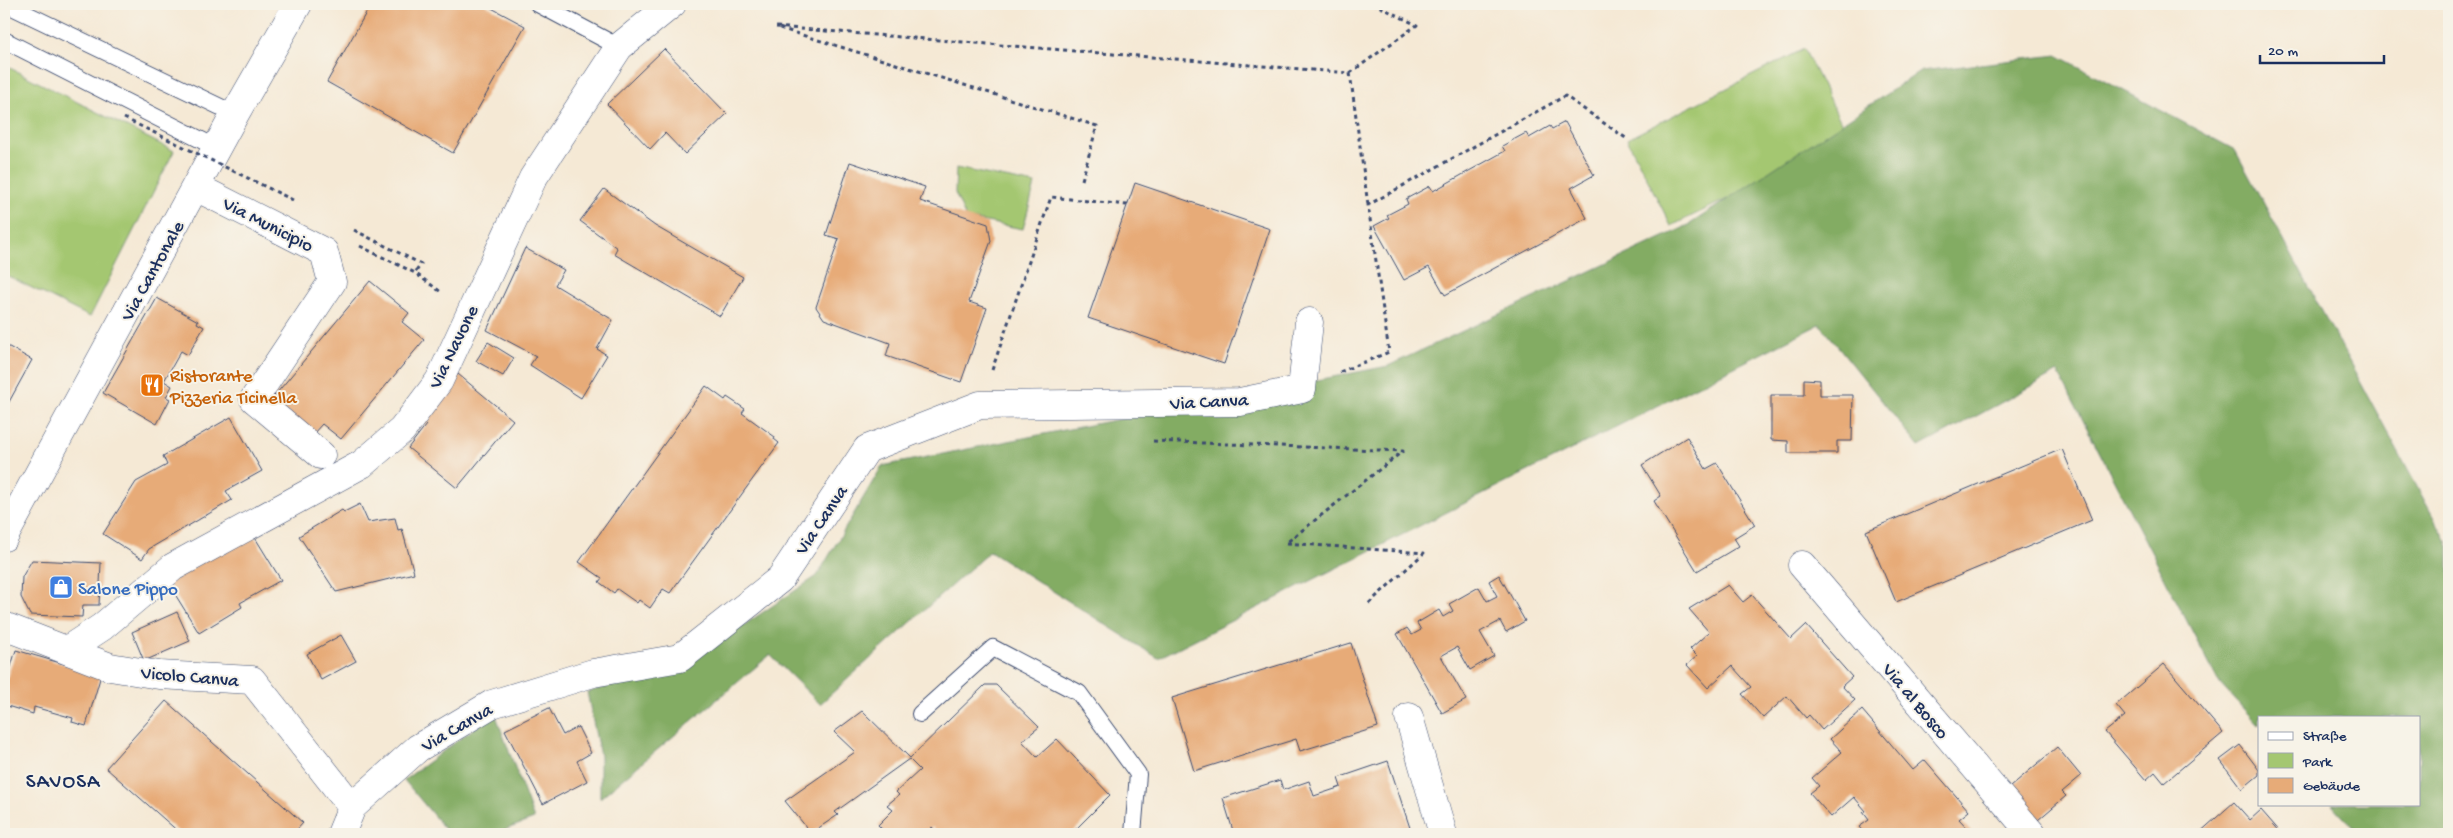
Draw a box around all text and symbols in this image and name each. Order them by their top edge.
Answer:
scale bar [2260,32,2384,64]
text: 20 m [2268,43,2298,61]
street label: Via Municipio [217,193,317,259]
street label: Via Cantonale [117,218,191,327]
street label: Via Navone [425,302,485,394]
place label: Ristorante Pizzeria Ticinella [169,366,298,411]
restaurant icon: Ristorante Pizzeria Ticinella [139,372,165,398]
street label: Via Canva [1168,390,1250,417]
street label: Via Canva [791,481,855,561]
shop icon: Salone Pippo [48,574,74,600]
place label: Salone Pippo [78,579,178,602]
street label: Via al Bosco [1875,659,1953,745]
street label: Vicolo Canva [139,663,241,694]
street label: Via Canva [417,699,499,759]
legend [2258,716,2420,806]
text: Straße [2303,728,2347,746]
text: Park [2302,754,2333,772]
district label: SAVOSA [26,771,101,796]
text: Gebäude [2303,778,2360,796]

